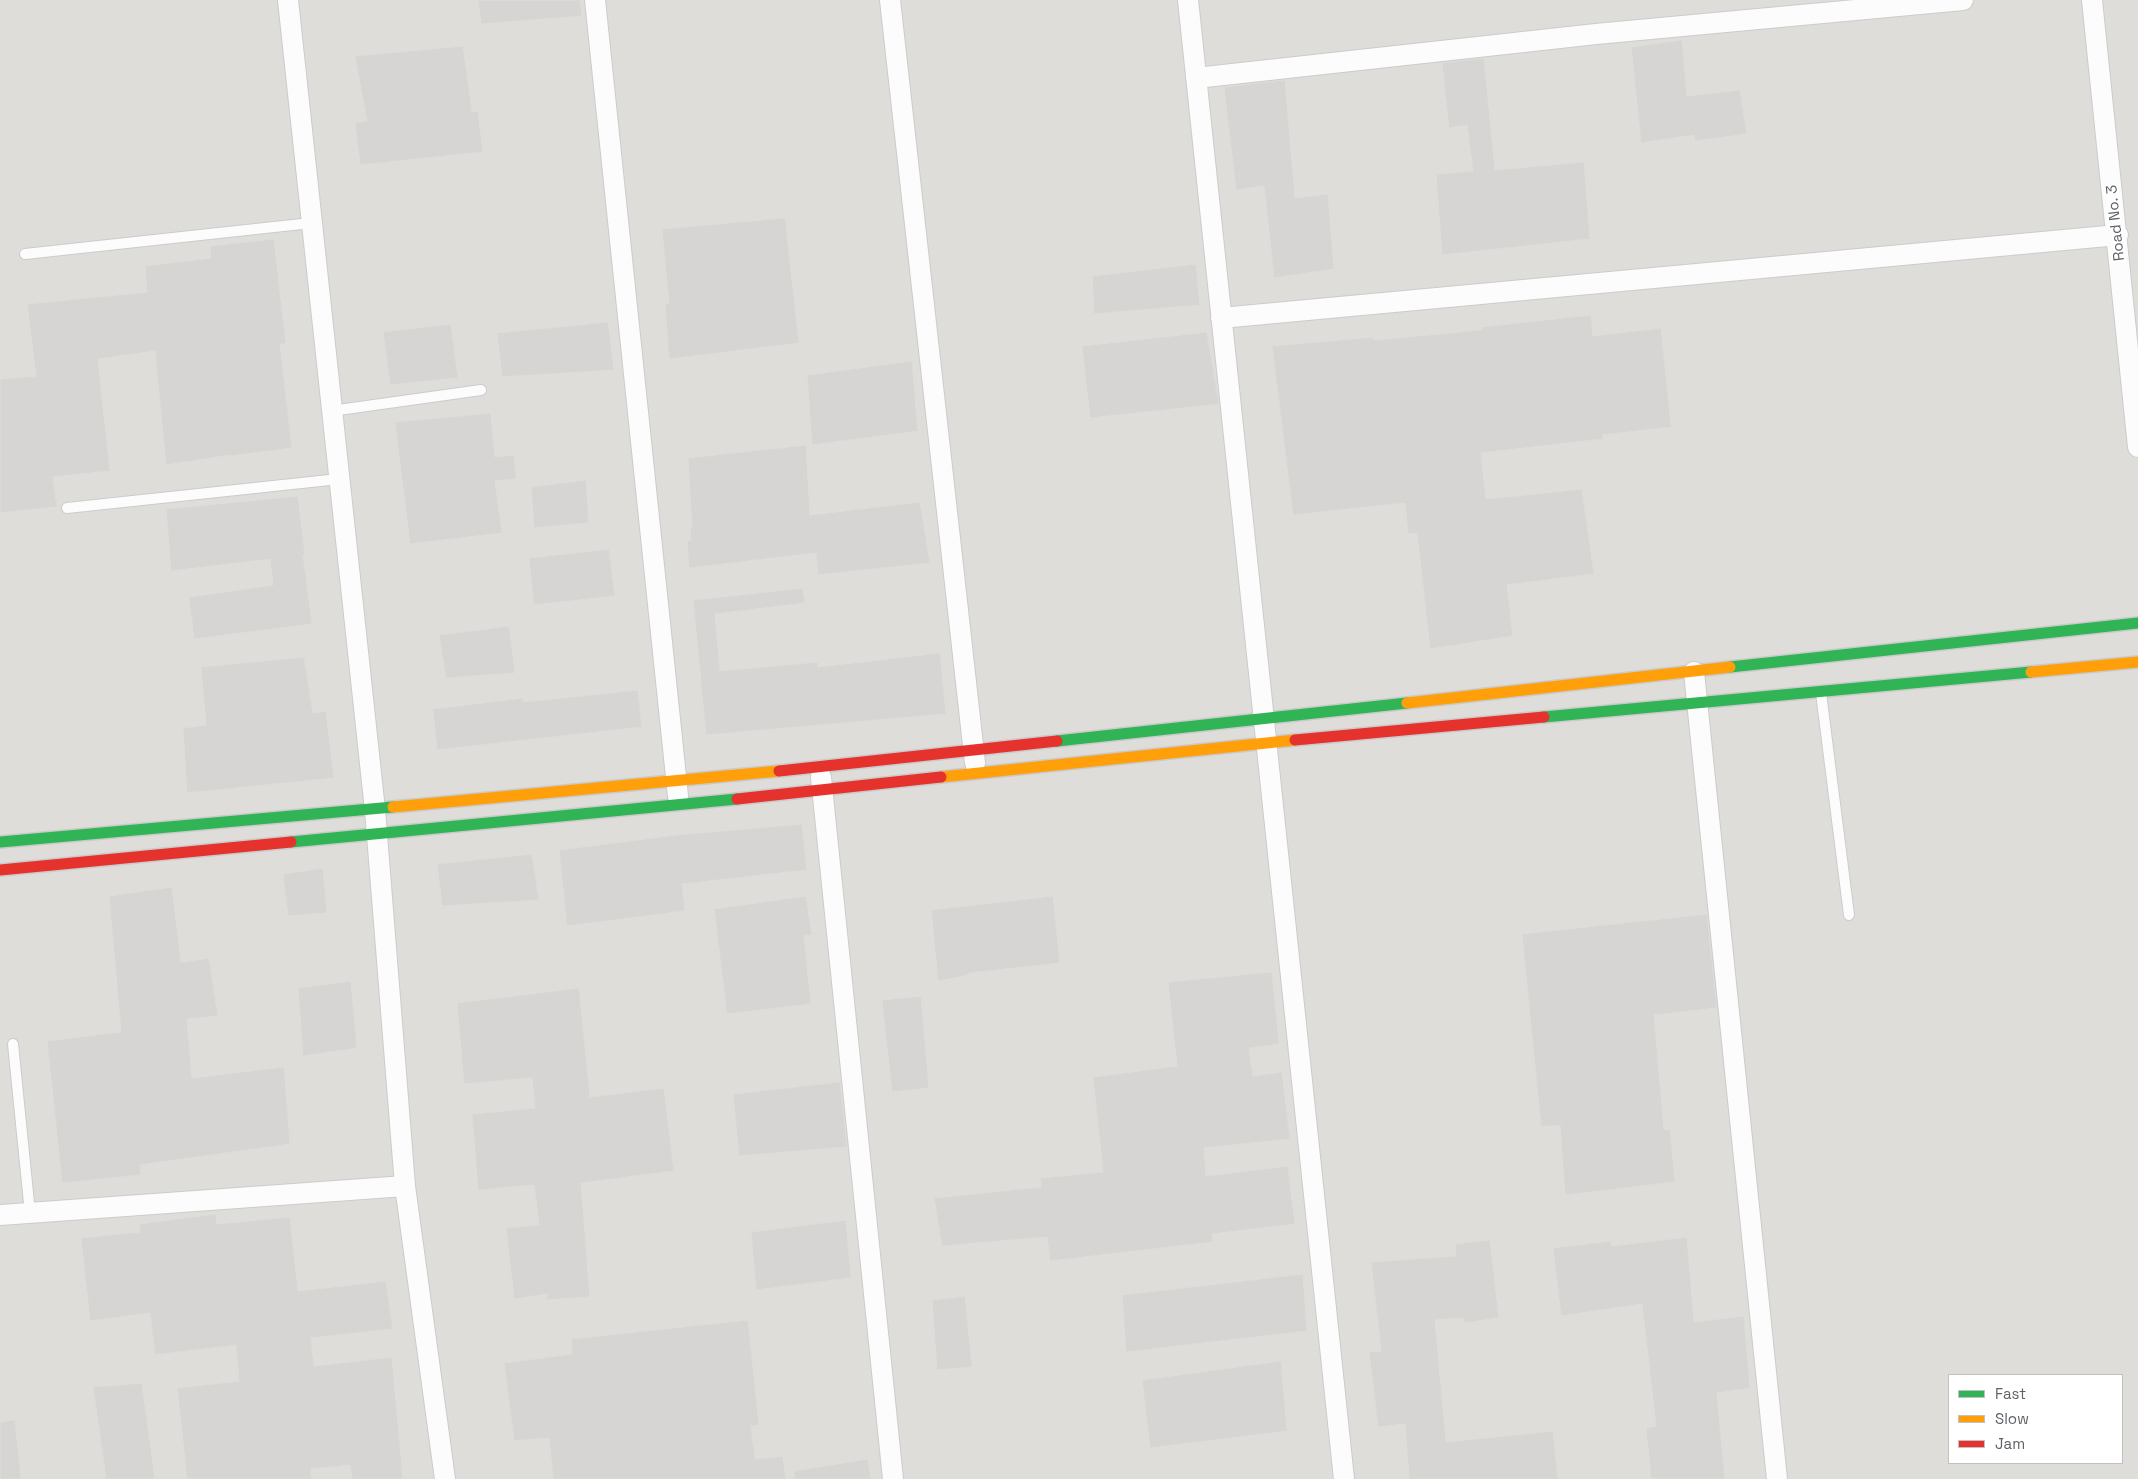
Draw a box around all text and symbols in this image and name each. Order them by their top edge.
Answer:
street label: Road No. 3 [2103,184,2129,262]
legend [1948,1374,2123,1464]
text: Fast [1995,1384,2026,1403]
text: Slow [1995,1409,2029,1428]
text: Jam [1995,1434,2025,1453]

